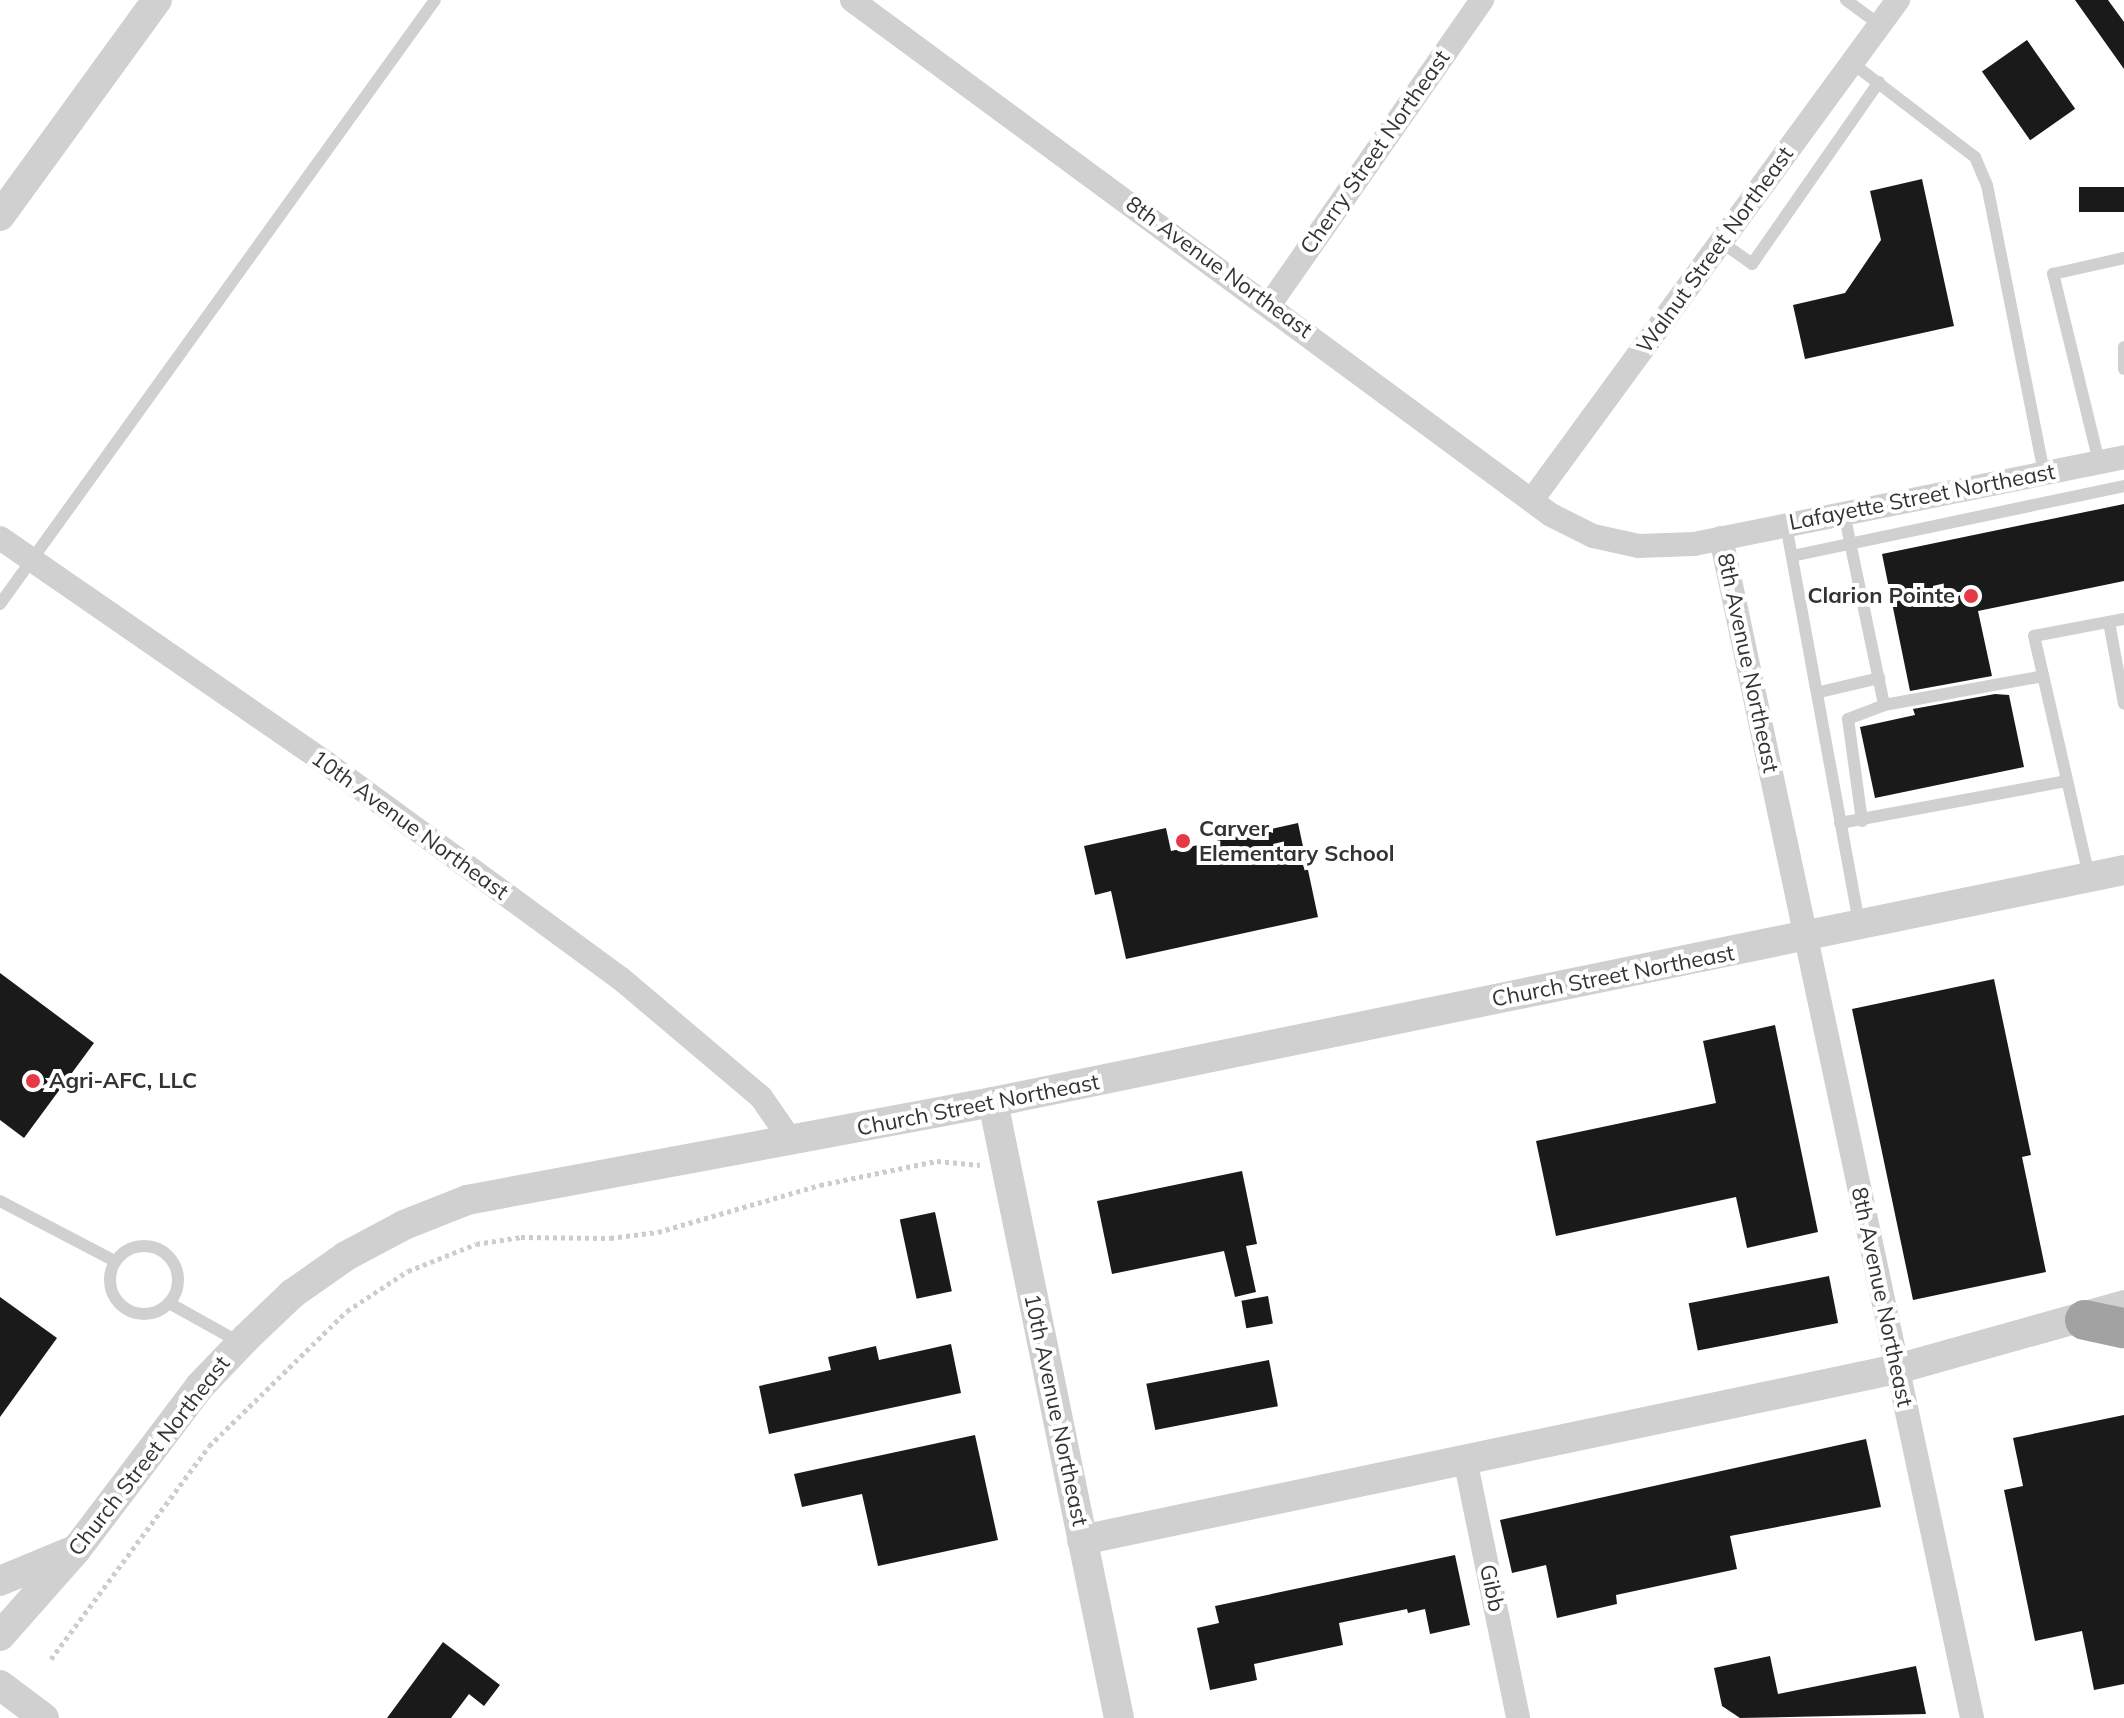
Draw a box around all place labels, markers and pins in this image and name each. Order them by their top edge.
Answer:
place label: Clarion Pointe [1807,583,1955,609]
marker: Clarion Pointe [1962,587,1980,605]
place label: Carver Elementary School [1199,815,1395,866]
marker: Carver Elementary School [1174,832,1192,850]
place label: Agri-AFC, LLC [49,1068,197,1094]
marker: Agri-AFC, LLC [24,1072,42,1090]

